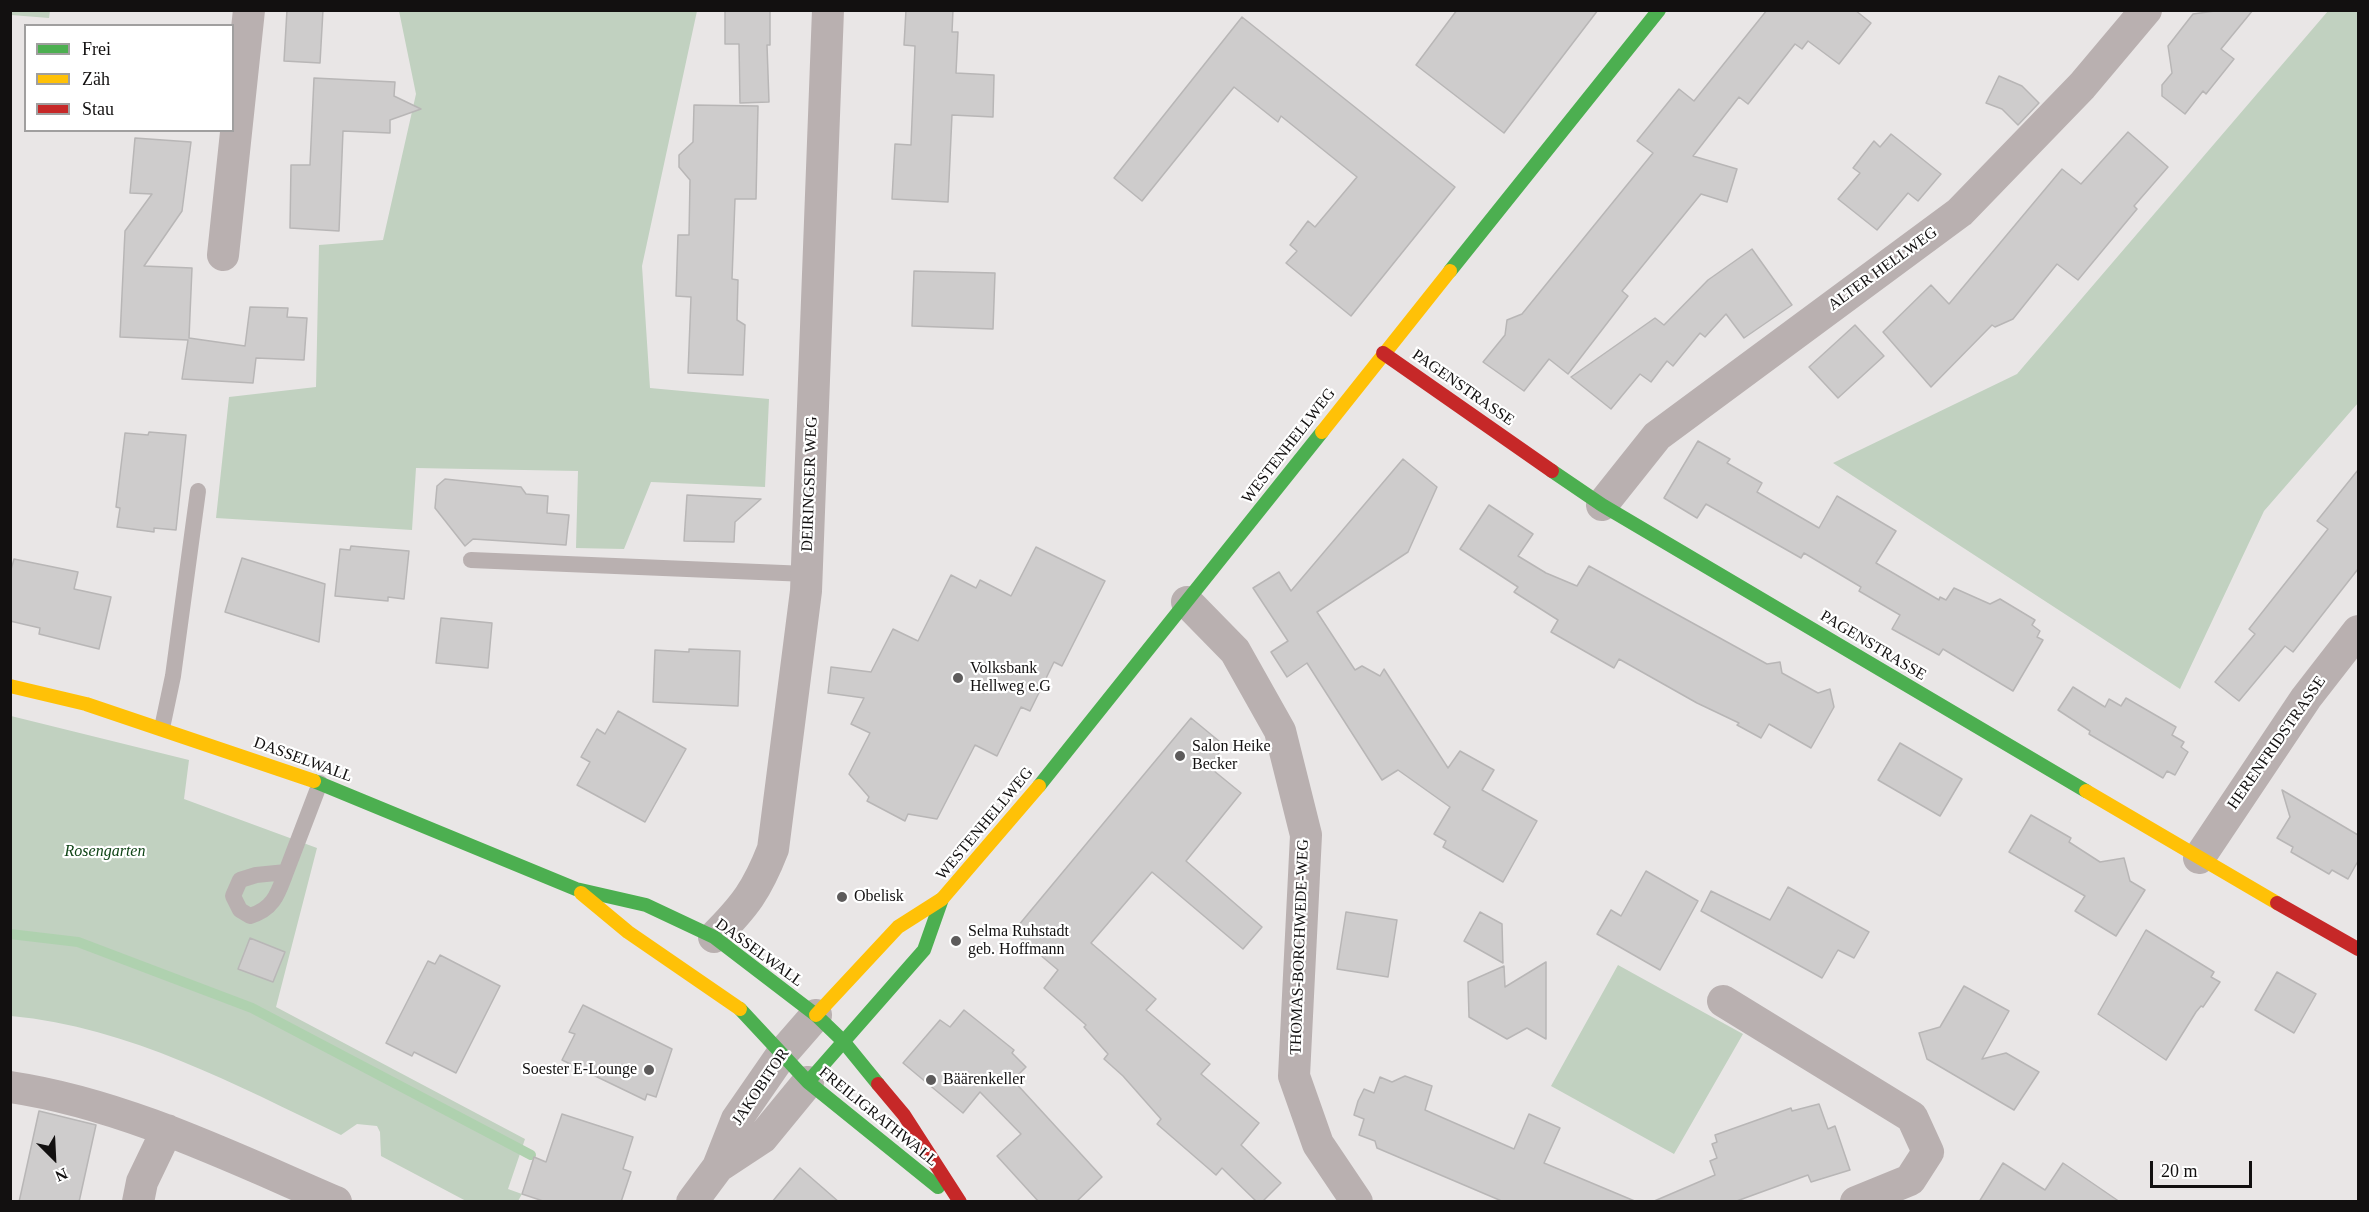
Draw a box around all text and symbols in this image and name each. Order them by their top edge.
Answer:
legend [24,24,234,132]
text: Frei [82,39,111,59]
text: Zäh [82,69,110,89]
text: Stau [82,99,114,119]
street label: ALTER HELLWEG [1825,223,1941,315]
street label: PAGENSTRASSE [1408,346,1518,430]
street label: WESTENHELLWEG [1238,385,1340,507]
street label: DEIRINGSER WEG [798,416,822,552]
street label: PAGENSTRASSE [1816,607,1930,685]
place label: Volksbank Hellweg e.G [970,659,1051,697]
marker: Volksbank Hellweg e.G [951,671,965,685]
street label: HERENFRIDSTRASSE [2224,673,2330,813]
street label: DASSELWALL [251,733,355,787]
place label: Salon Heike Becker [1192,737,1271,775]
marker: Salon Heike Becker [1173,749,1187,763]
street label: WESTENHELLWEG [932,764,1038,884]
street label: THOMAS-BORCHWEDE-WEG [1287,839,1313,1055]
park label: Rosengarten [65,842,145,862]
place label: Obelisk [854,887,904,907]
marker: Obelisk [835,890,849,904]
street label: DASSELWALL [711,915,807,991]
place label: Selma Ruhstadt geb. Hoffmann [968,922,1069,960]
marker: Selma Ruhstadt geb. Hoffmann [949,934,963,948]
street label: JAKOBITOR [728,1045,794,1129]
place label: Soester E-Lounge [522,1060,637,1080]
marker: Soester E-Lounge [642,1063,656,1077]
street label: FREILIGRATHWALL [815,1063,941,1171]
place label: Bäärenkeller [943,1070,1025,1090]
marker: Bäärenkeller [924,1073,938,1087]
north arrow [24,1128,84,1188]
scale bar [2153,1149,2255,1187]
text: 20 m [2161,1161,2198,1181]
text: N [53,1165,70,1185]

